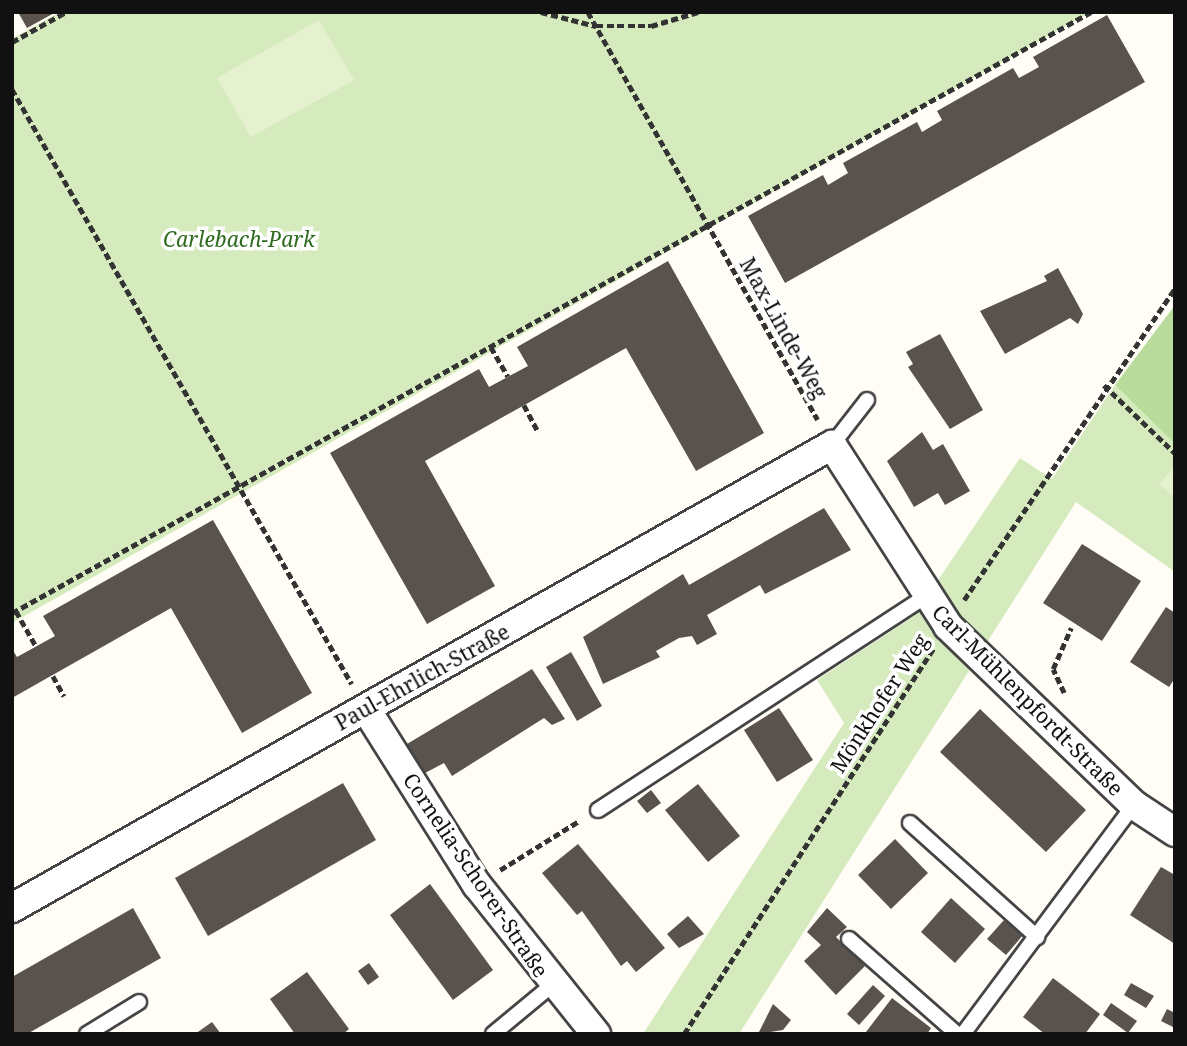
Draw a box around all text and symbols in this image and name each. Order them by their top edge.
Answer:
park label: Carlebach-Park [163,226,315,252]
street label: Max-Linde-Weg [735,253,833,403]
street label: Carl-Mühlenpfordt-Straße [927,599,1129,801]
street label: Paul-Ehrlich-Straße [330,619,514,735]
street label: Mönkhofer Weg [825,629,933,777]
street label: Cornelia-Schorer-Straße [398,768,554,982]

